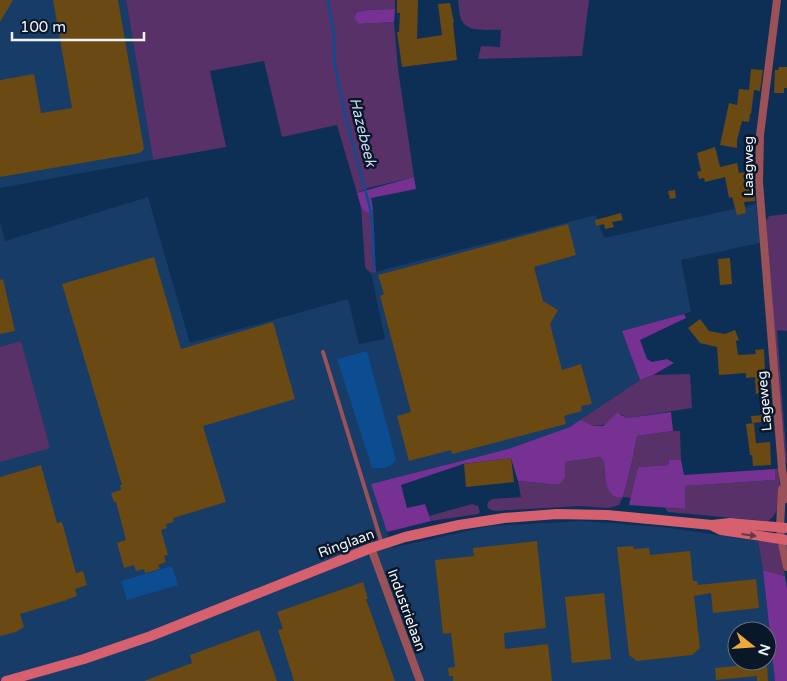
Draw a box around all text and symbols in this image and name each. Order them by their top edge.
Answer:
scale bar [12,10,145,42]
text: 100 m [20,18,66,36]
water label: Hazebeek [346,96,381,170]
street label: Laagweg [740,136,757,196]
street label: Lageweg [753,370,776,432]
street label: Ringlaan [316,525,377,561]
one-way arrow [741,531,757,539]
street label: Industrielaan [384,567,429,654]
north arrow [727,621,777,671]
text: N [754,642,774,658]

